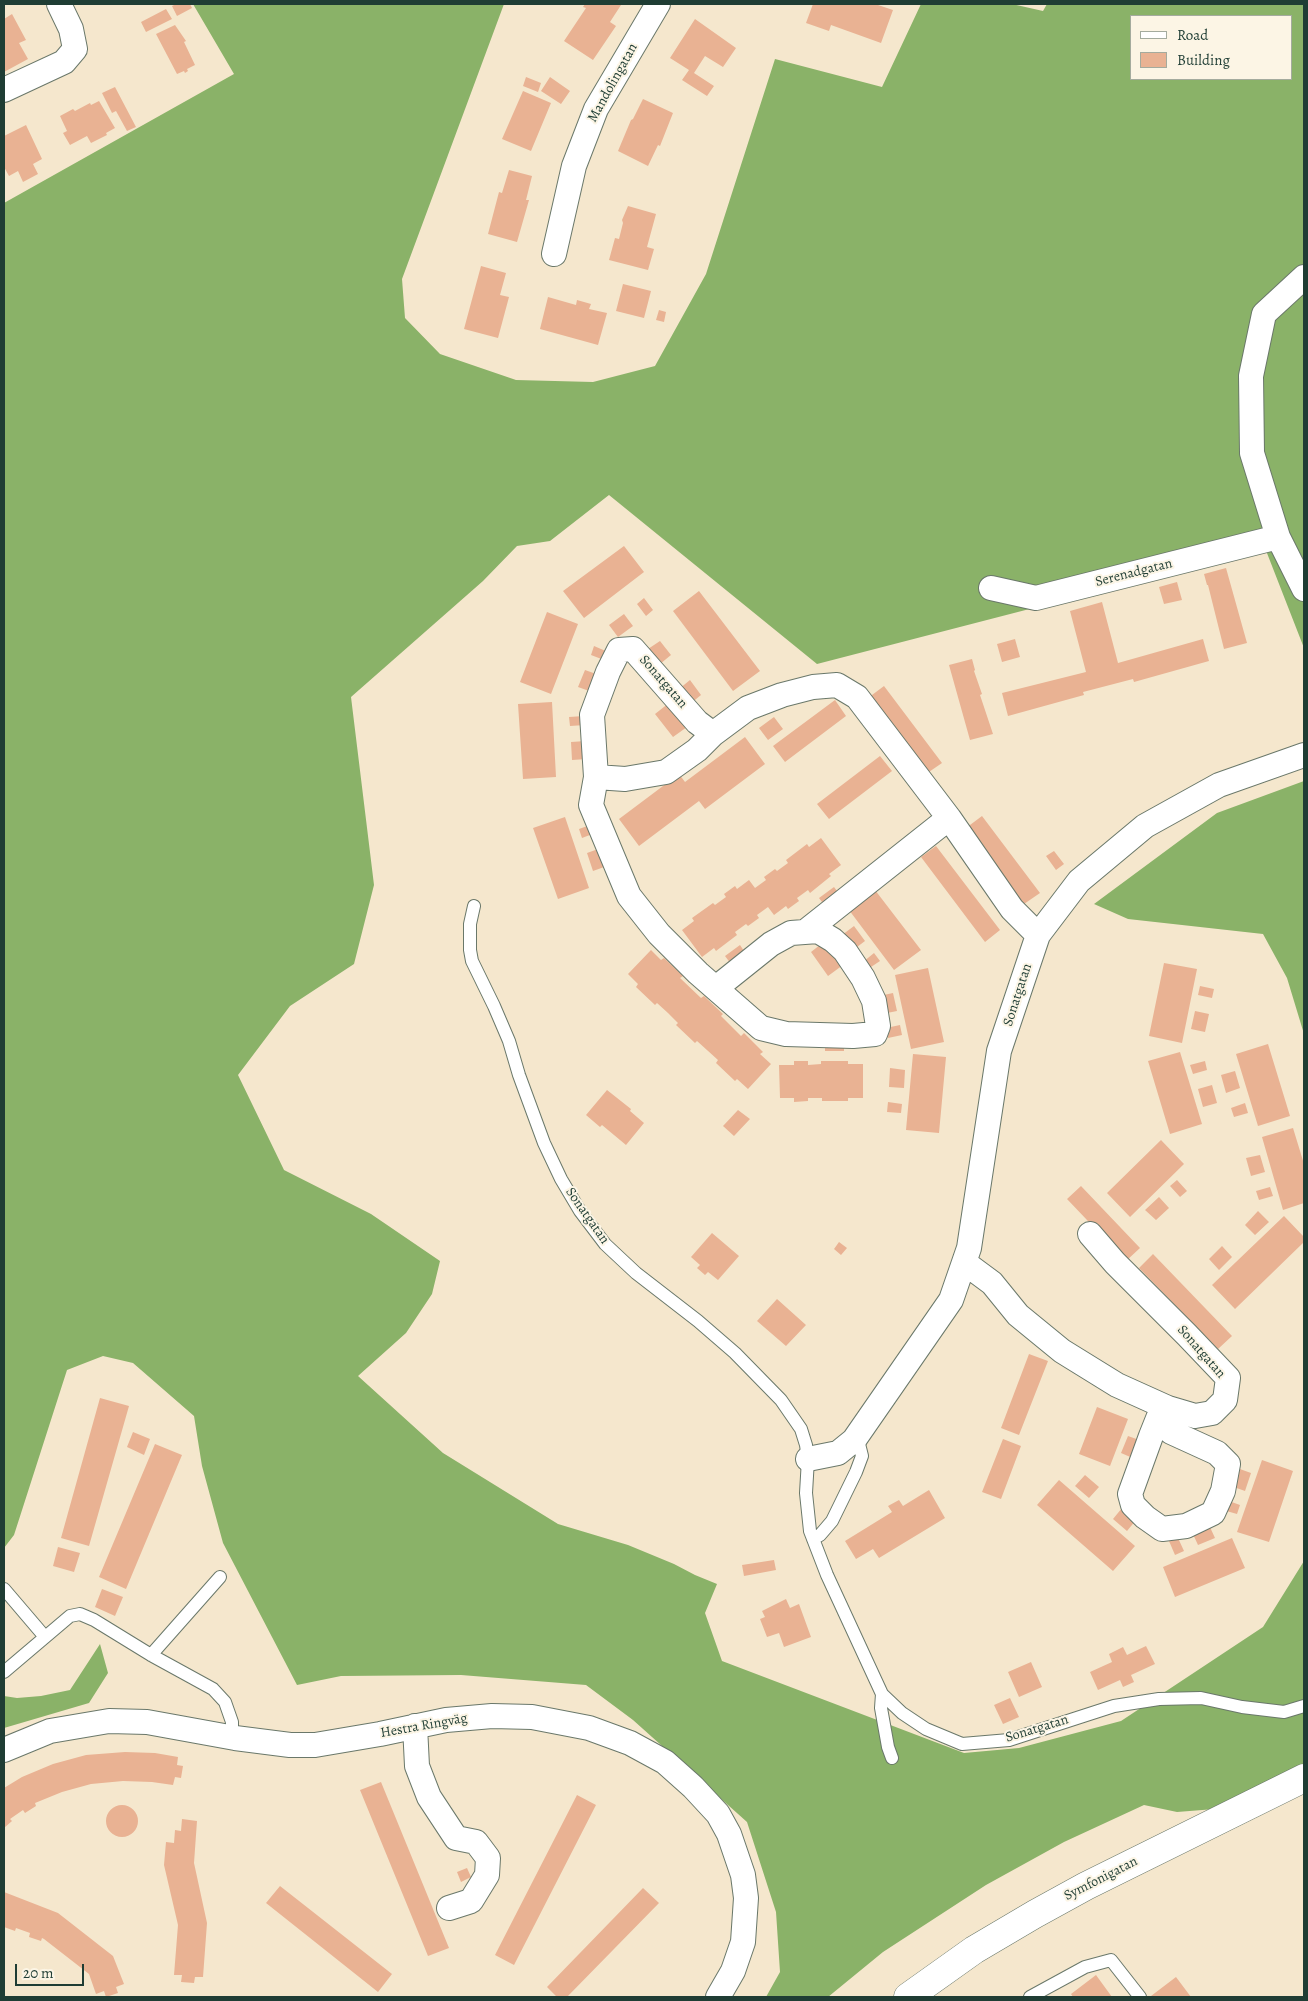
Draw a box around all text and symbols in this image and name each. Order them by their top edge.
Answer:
legend [1130,15,1293,80]
text: Road [1177,25,1208,45]
street label: Mandolingatan [584,41,642,125]
text: Building [1177,50,1230,70]
street label: Serenadgatan [1094,555,1174,591]
street label: Sonatgatan [635,652,691,712]
street label: Sonatgatan [1000,961,1036,1029]
street label: Sonatgatan [561,1185,613,1247]
street label: Sonatgatan [1173,1322,1229,1382]
street label: Hestra Ringväg [379,1710,469,1742]
street label: Sonatgatan [1003,1711,1071,1747]
street label: Symfonigatan [1061,1853,1141,1905]
scale bar [18,1954,86,1986]
text: 20 m [23,1963,54,1983]

